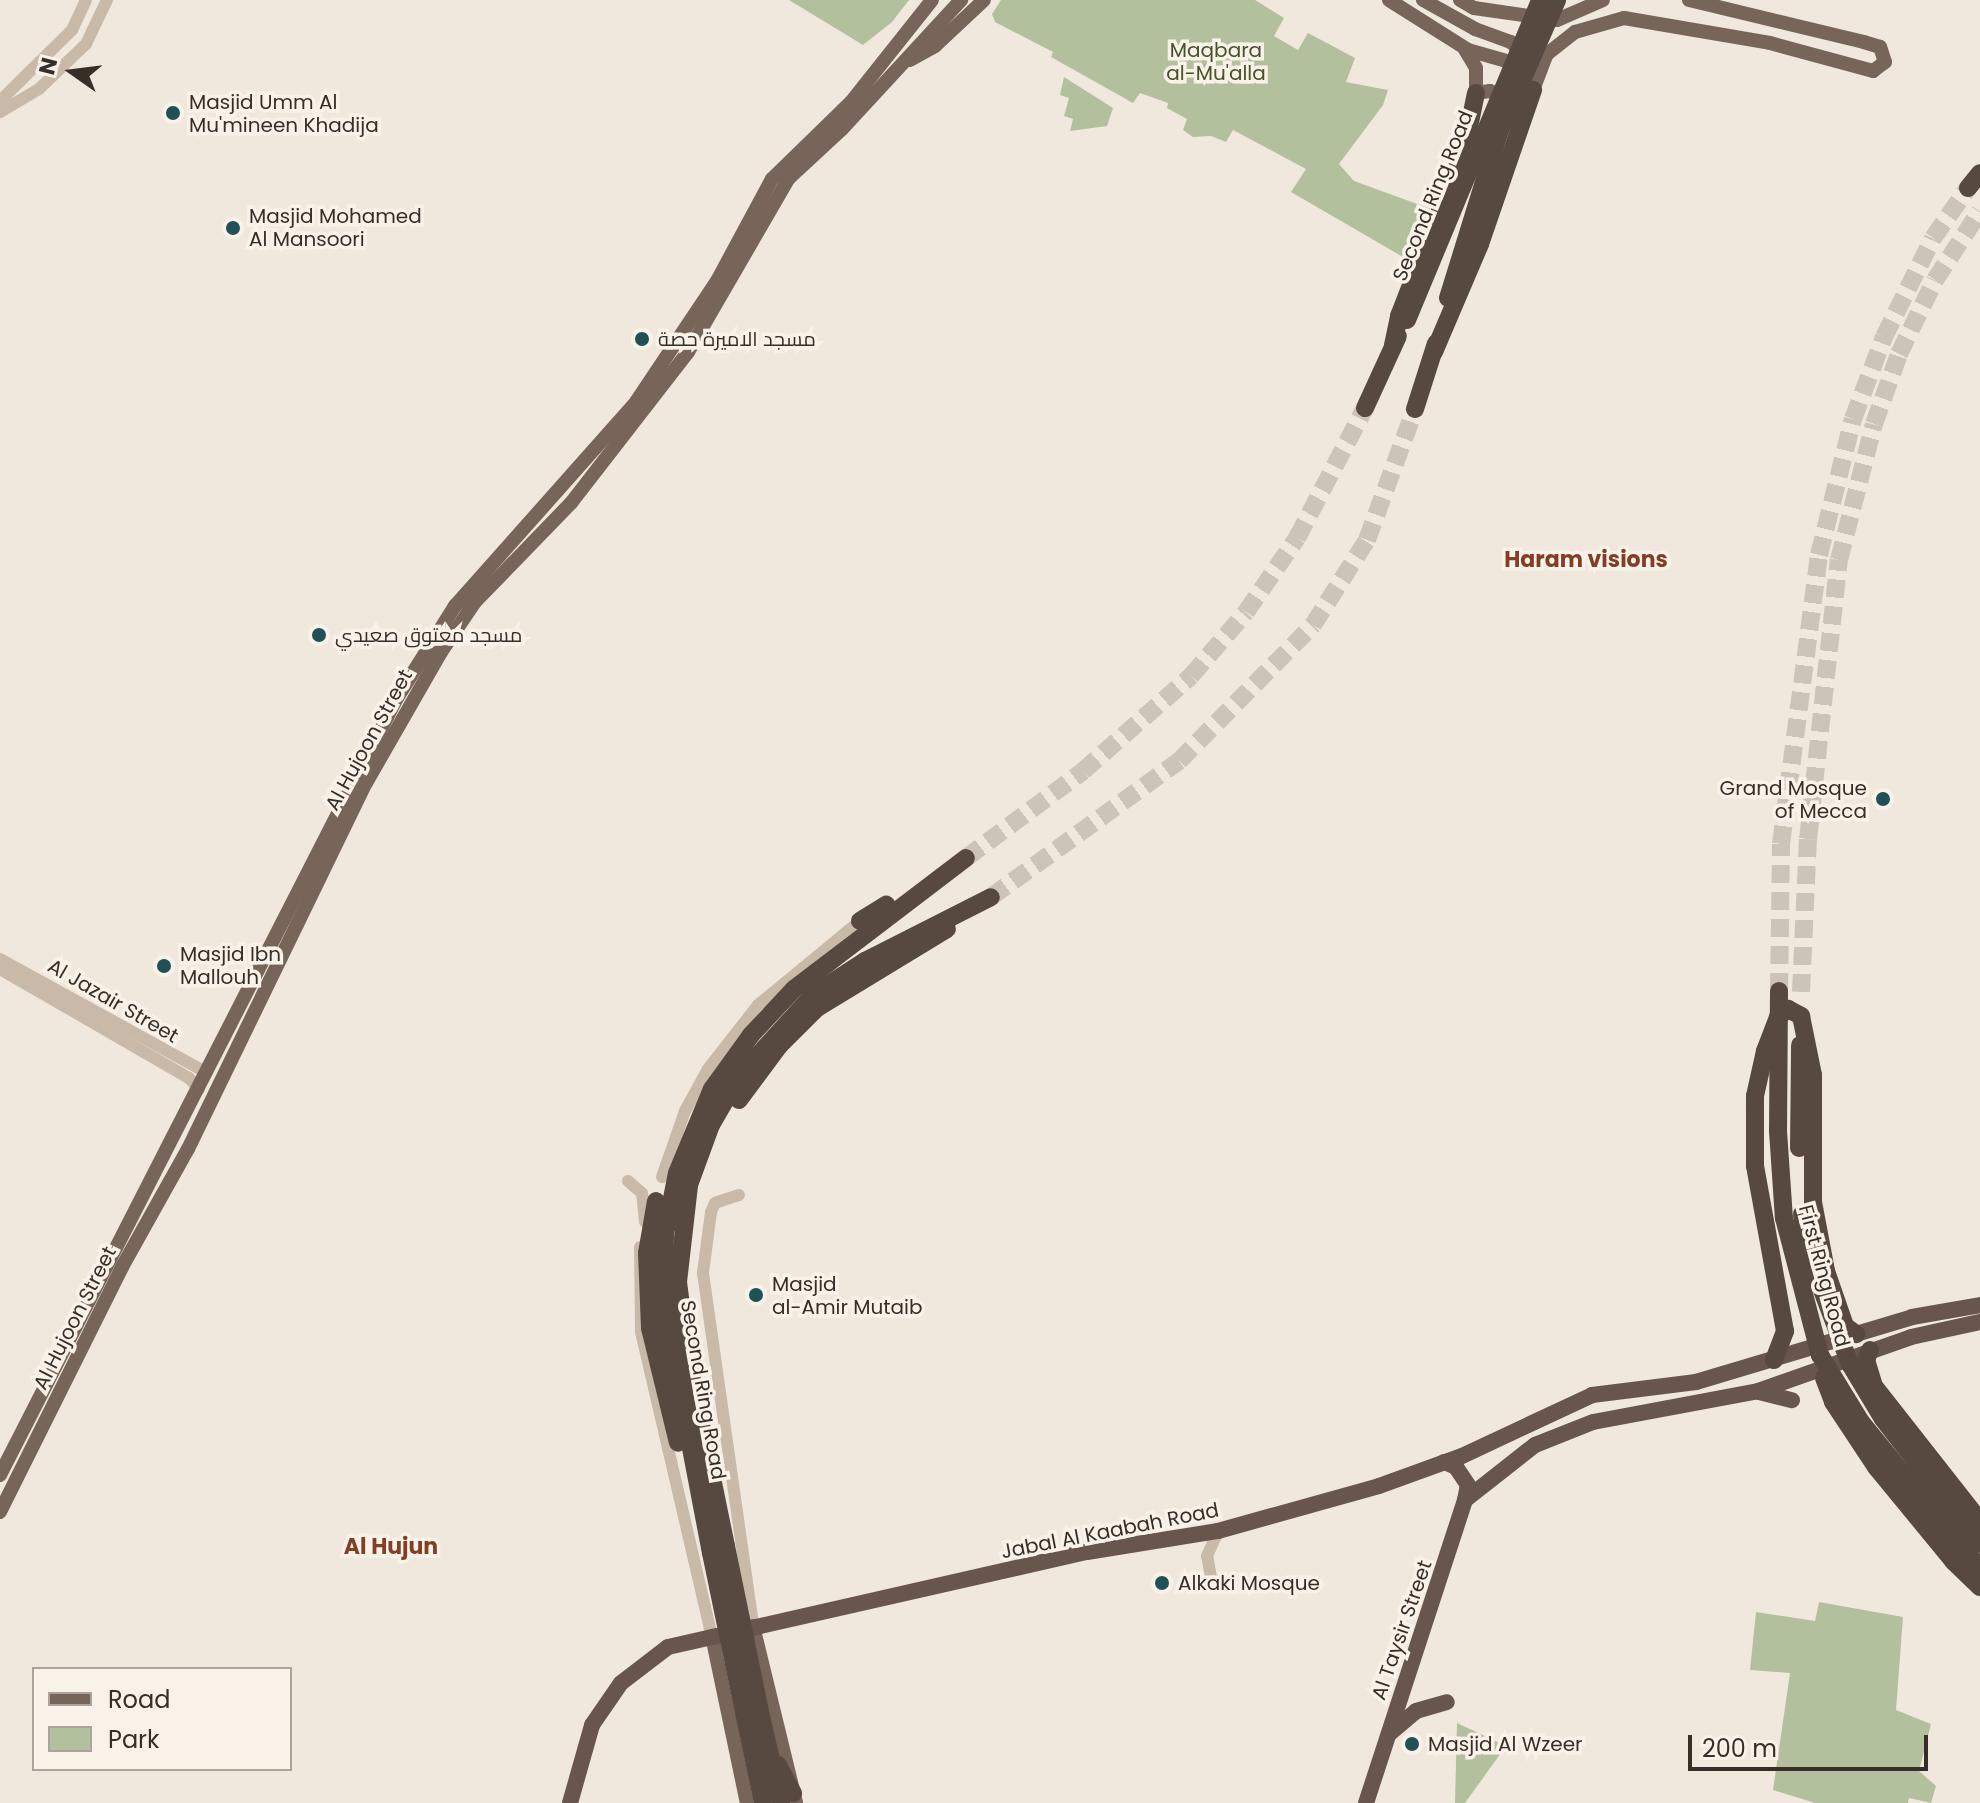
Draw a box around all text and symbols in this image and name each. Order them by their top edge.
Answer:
north arrow [32,32,112,112]
park label: Maqbara al-Mu'alla [1166,39,1266,86]
text: N [31,54,65,78]
place label: Masjid Umm Al Mu'mineen Khadija [189,90,379,137]
marker: Masjid Umm Al Mu'mineen Khadija [164,104,182,122]
street label: Second Ring Road [1388,107,1478,285]
place label: Masjid Mohamed Al Mansoori [249,204,422,251]
marker: Masjid Mohamed Al Mansoori [224,219,242,237]
place label: مسجد الاميرة حصة [658,327,816,351]
marker: مسجد الاميرة حصة [633,330,651,348]
district label: Haram visions [1504,547,1668,573]
place label: مسجد معتوق صعيدي [335,623,522,647]
marker: مسجد معتوق صعيدي [310,626,328,644]
street label: Al Hujoon Street [320,665,418,815]
place label: Grand Mosque of Mecca [1720,776,1867,823]
marker: Grand Mosque of Mecca [1874,790,1892,808]
place label: Masjid Ibn Mallouh [180,942,281,989]
street label: Al Jazair Street [43,954,183,1048]
marker: Masjid Ibn Mallouh [155,957,173,975]
street label: First Ring Road [1793,1202,1855,1350]
street label: Al Hujoon Street [29,1242,121,1394]
place label: Masjid al-Amir Mutaib [772,1272,923,1319]
marker: Masjid al-Amir Mutaib [747,1286,765,1304]
street label: Second Ring Road [675,1299,731,1481]
street label: Jabal Al Kaabah Road [999,1498,1221,1564]
district label: Al Hujun [344,1534,438,1560]
street label: Al Taysir Street [1367,1557,1437,1703]
place label: Alkaki Mosque [1178,1571,1320,1595]
marker: Alkaki Mosque [1153,1574,1171,1592]
legend [32,1667,292,1771]
text: Road [108,1683,170,1716]
scale bar [1692,1719,1932,1769]
text: Park [108,1723,159,1756]
place label: Masjid Al Wzeer [1428,1732,1583,1756]
text: 200 m [1702,1732,1777,1765]
marker: Masjid Al Wzeer [1403,1735,1421,1753]

